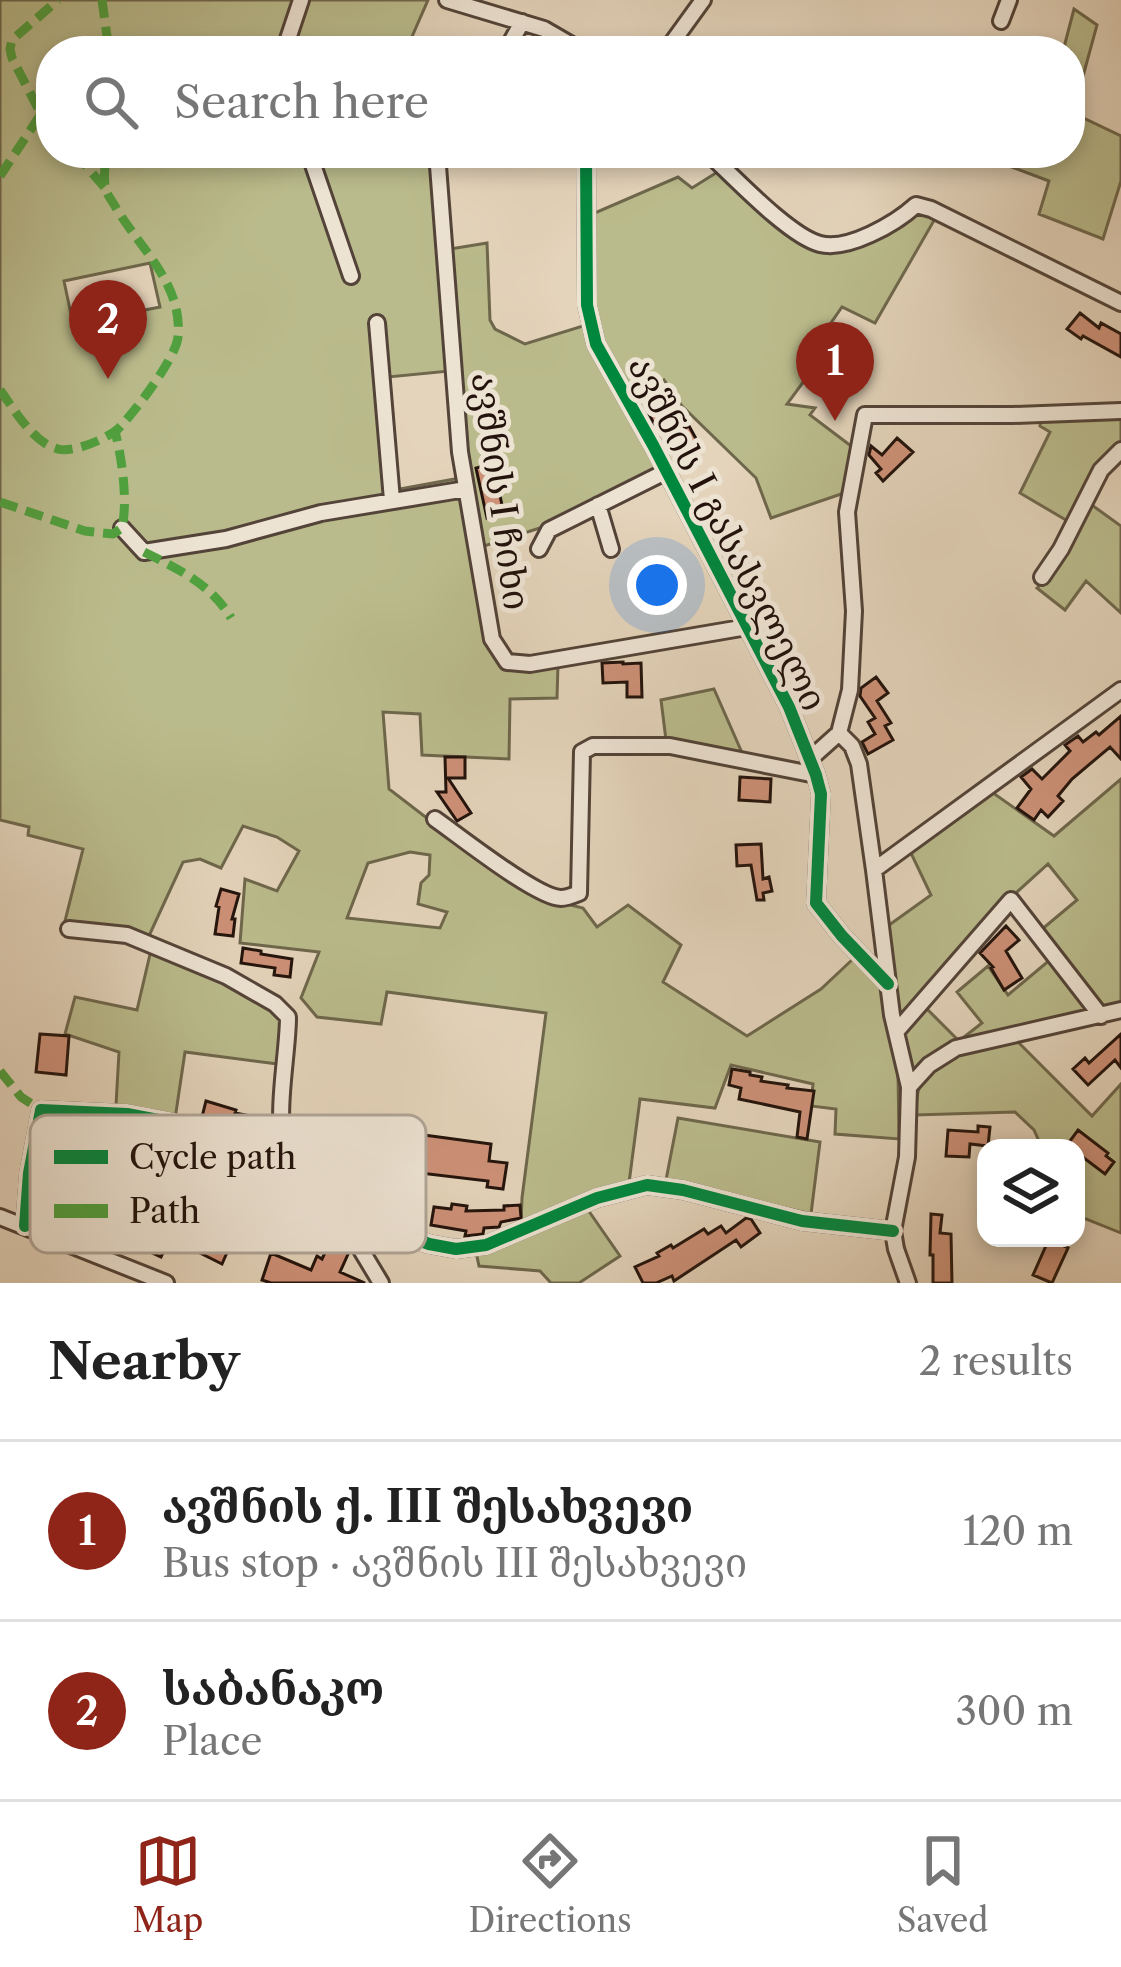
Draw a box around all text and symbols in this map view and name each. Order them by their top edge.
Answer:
search box [36,36,1085,168]
icon: search [78,69,144,135]
text: Search here [174,74,429,130]
pin: 2 [69,280,147,379]
pin: 1 [796,322,874,421]
street label: ავშნის I გასასვლელი [619,348,837,718]
street label: ავშნის I ჩიხი [463,369,539,613]
your location [627,555,687,615]
legend [30,1115,426,1253]
text: Cycle path [129,1137,296,1178]
map controls [977,1139,1085,1247]
button: layers [977,1139,1085,1247]
text: Path [129,1191,200,1232]
text: Nearby [48,1330,240,1392]
text: 2 results [919,1337,1073,1385]
text: ავშნის ქ. III შესახვევი [162,1478,693,1534]
text: 1 [78,1507,96,1555]
text: 120 m [963,1507,1073,1555]
text: Bus stop · ავშნის III შესახვევი [162,1539,747,1587]
text: საბანაკო [162,1660,384,1716]
text: 2 [75,1687,99,1735]
text: 300 m [955,1687,1073,1735]
text: Place [162,1717,262,1765]
tab: Map [133,1828,203,1941]
tab: Directions [469,1828,632,1941]
tab: Saved [897,1828,988,1941]

